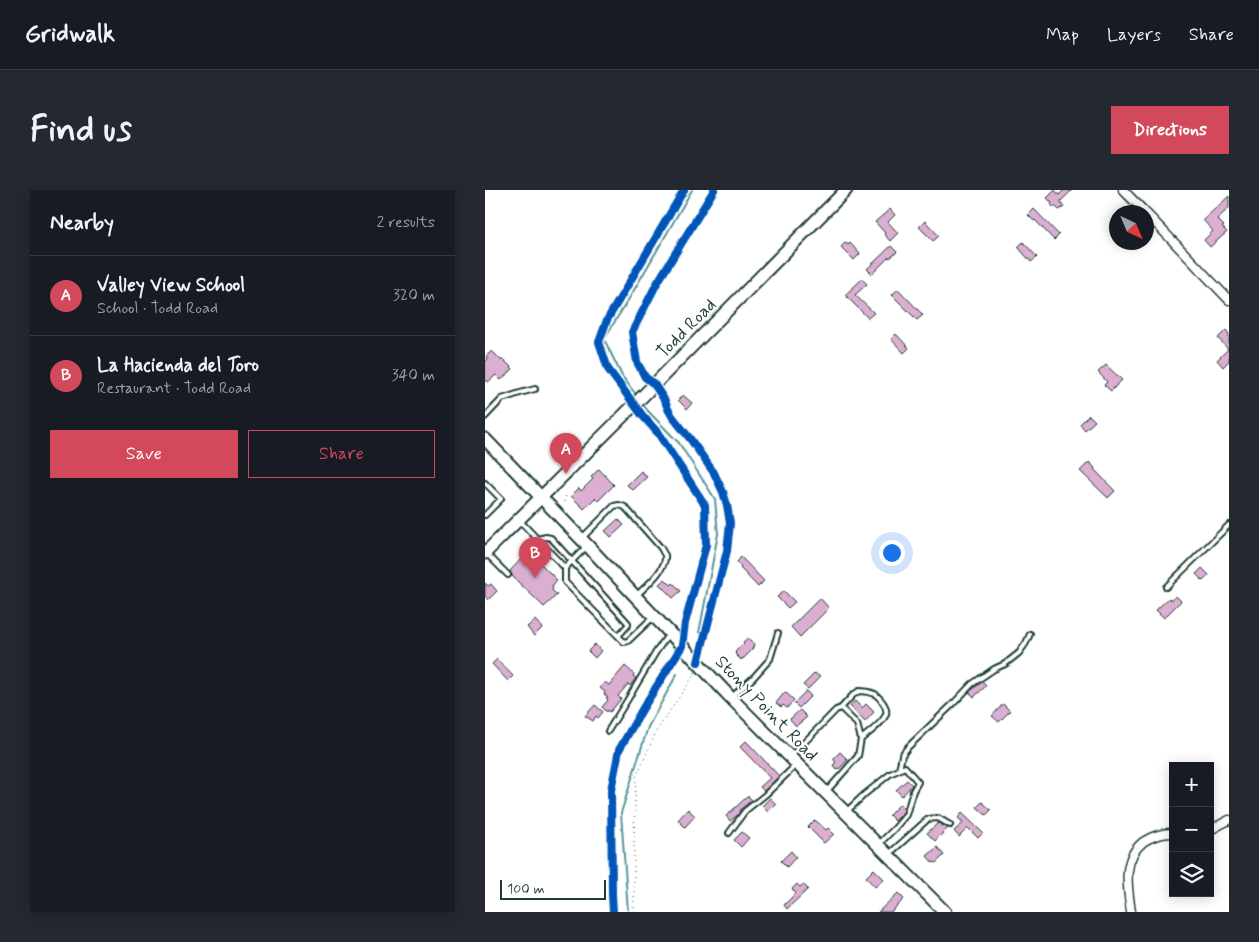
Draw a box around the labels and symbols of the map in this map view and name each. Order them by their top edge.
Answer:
north arrow [1109,205,1154,250]
street label: Todd Road [651,293,722,364]
pin: A [550,433,582,474]
pin: B [519,537,551,578]
your location [879,540,905,566]
street label: Stony Point Road [710,651,823,767]
scale bar [500,877,606,900]

